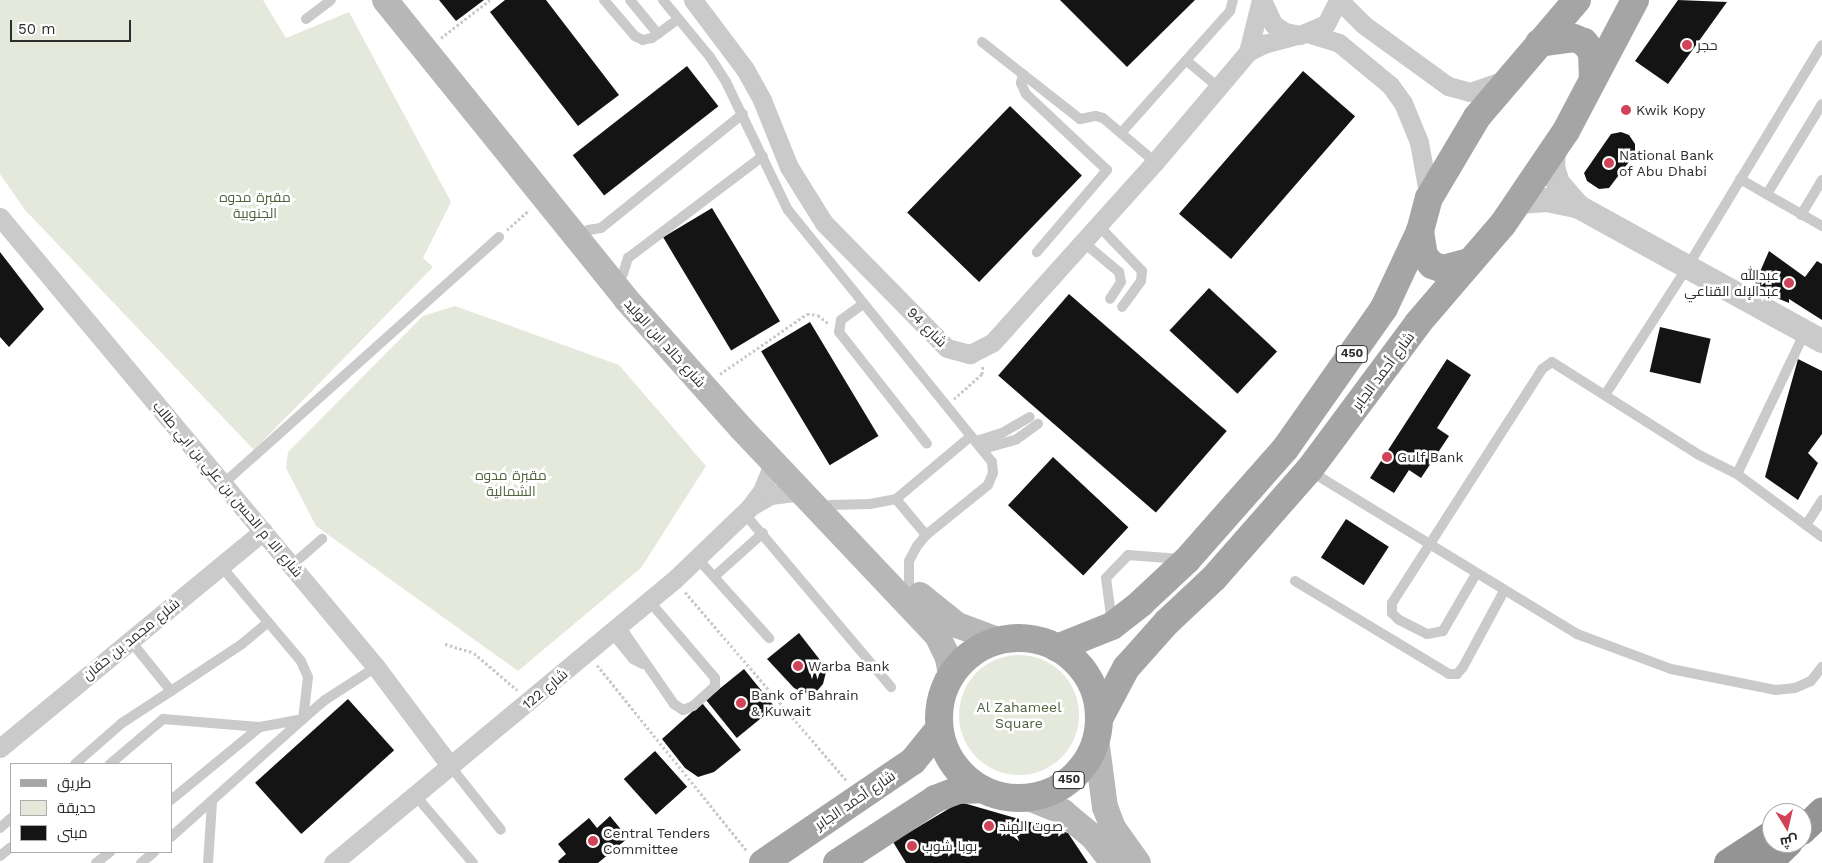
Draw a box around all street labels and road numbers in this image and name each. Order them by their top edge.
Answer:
street label: شارع خالد ابن الوليد [621,295,709,391]
street label: شارع 94 [904,304,950,350]
street label: شارع أحمد الجابر [1348,329,1418,413]
road number: 450 [1336,344,1368,364]
street label: شارع الا م الحسن بن علي بن ابي طالب [149,398,307,580]
street label: شلرع مجمد بن حقان [79,595,183,683]
street label: شارع 122 [519,665,571,713]
street label: شارع أحمد الجابر [812,767,898,833]
road number: 450 [1053,770,1085,790]

